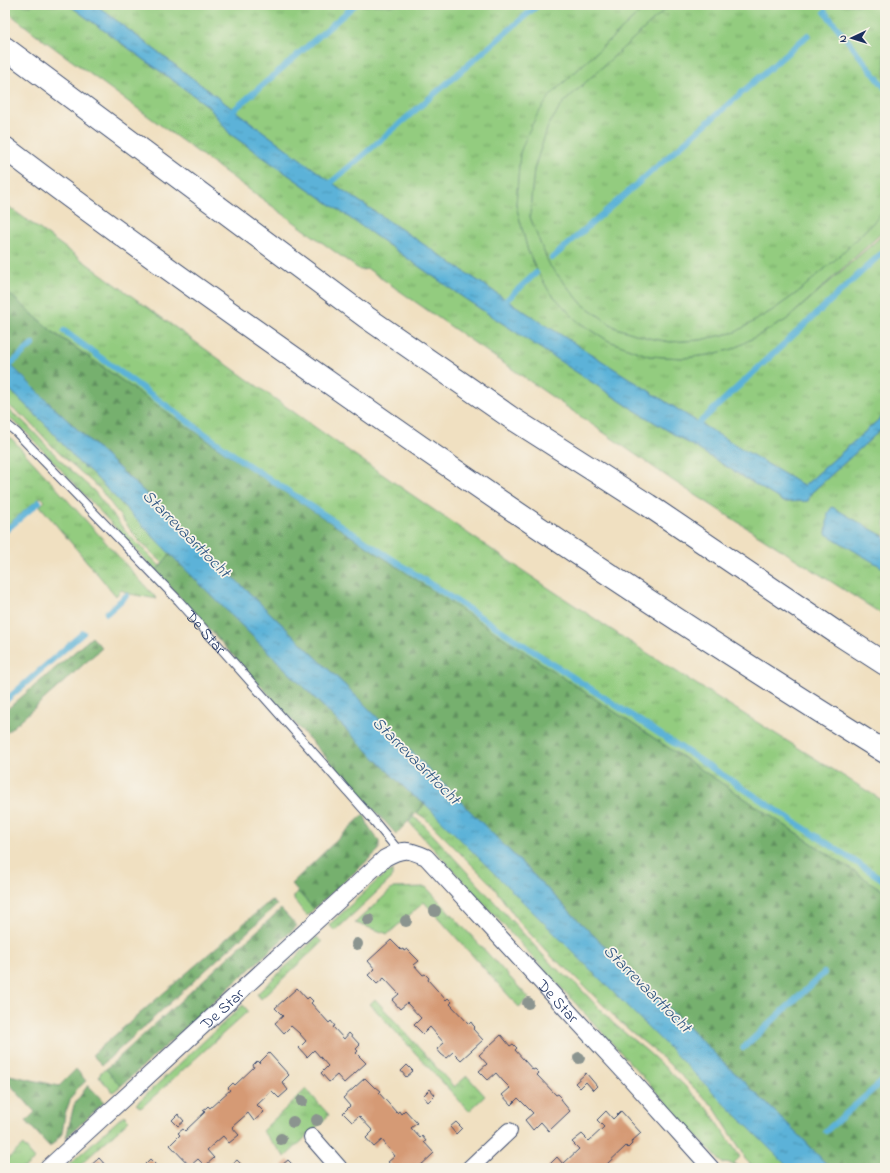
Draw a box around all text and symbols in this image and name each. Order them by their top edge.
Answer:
north arrow [832,18,872,58]
text: N [835,34,851,43]
water label: Starrevaarttocht [136,484,237,585]
street label: De Star [178,605,231,661]
water label: Starrevaarttocht [366,711,467,812]
water label: Starrevaarttocht [597,939,698,1040]
street label: De Star [530,974,584,1029]
street label: De Star [195,983,250,1037]

